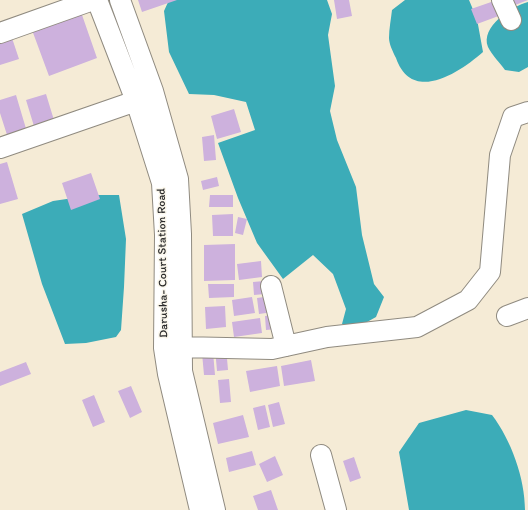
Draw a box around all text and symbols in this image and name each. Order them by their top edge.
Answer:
street label: Darusha- Court Station Road [154,188,172,338]

